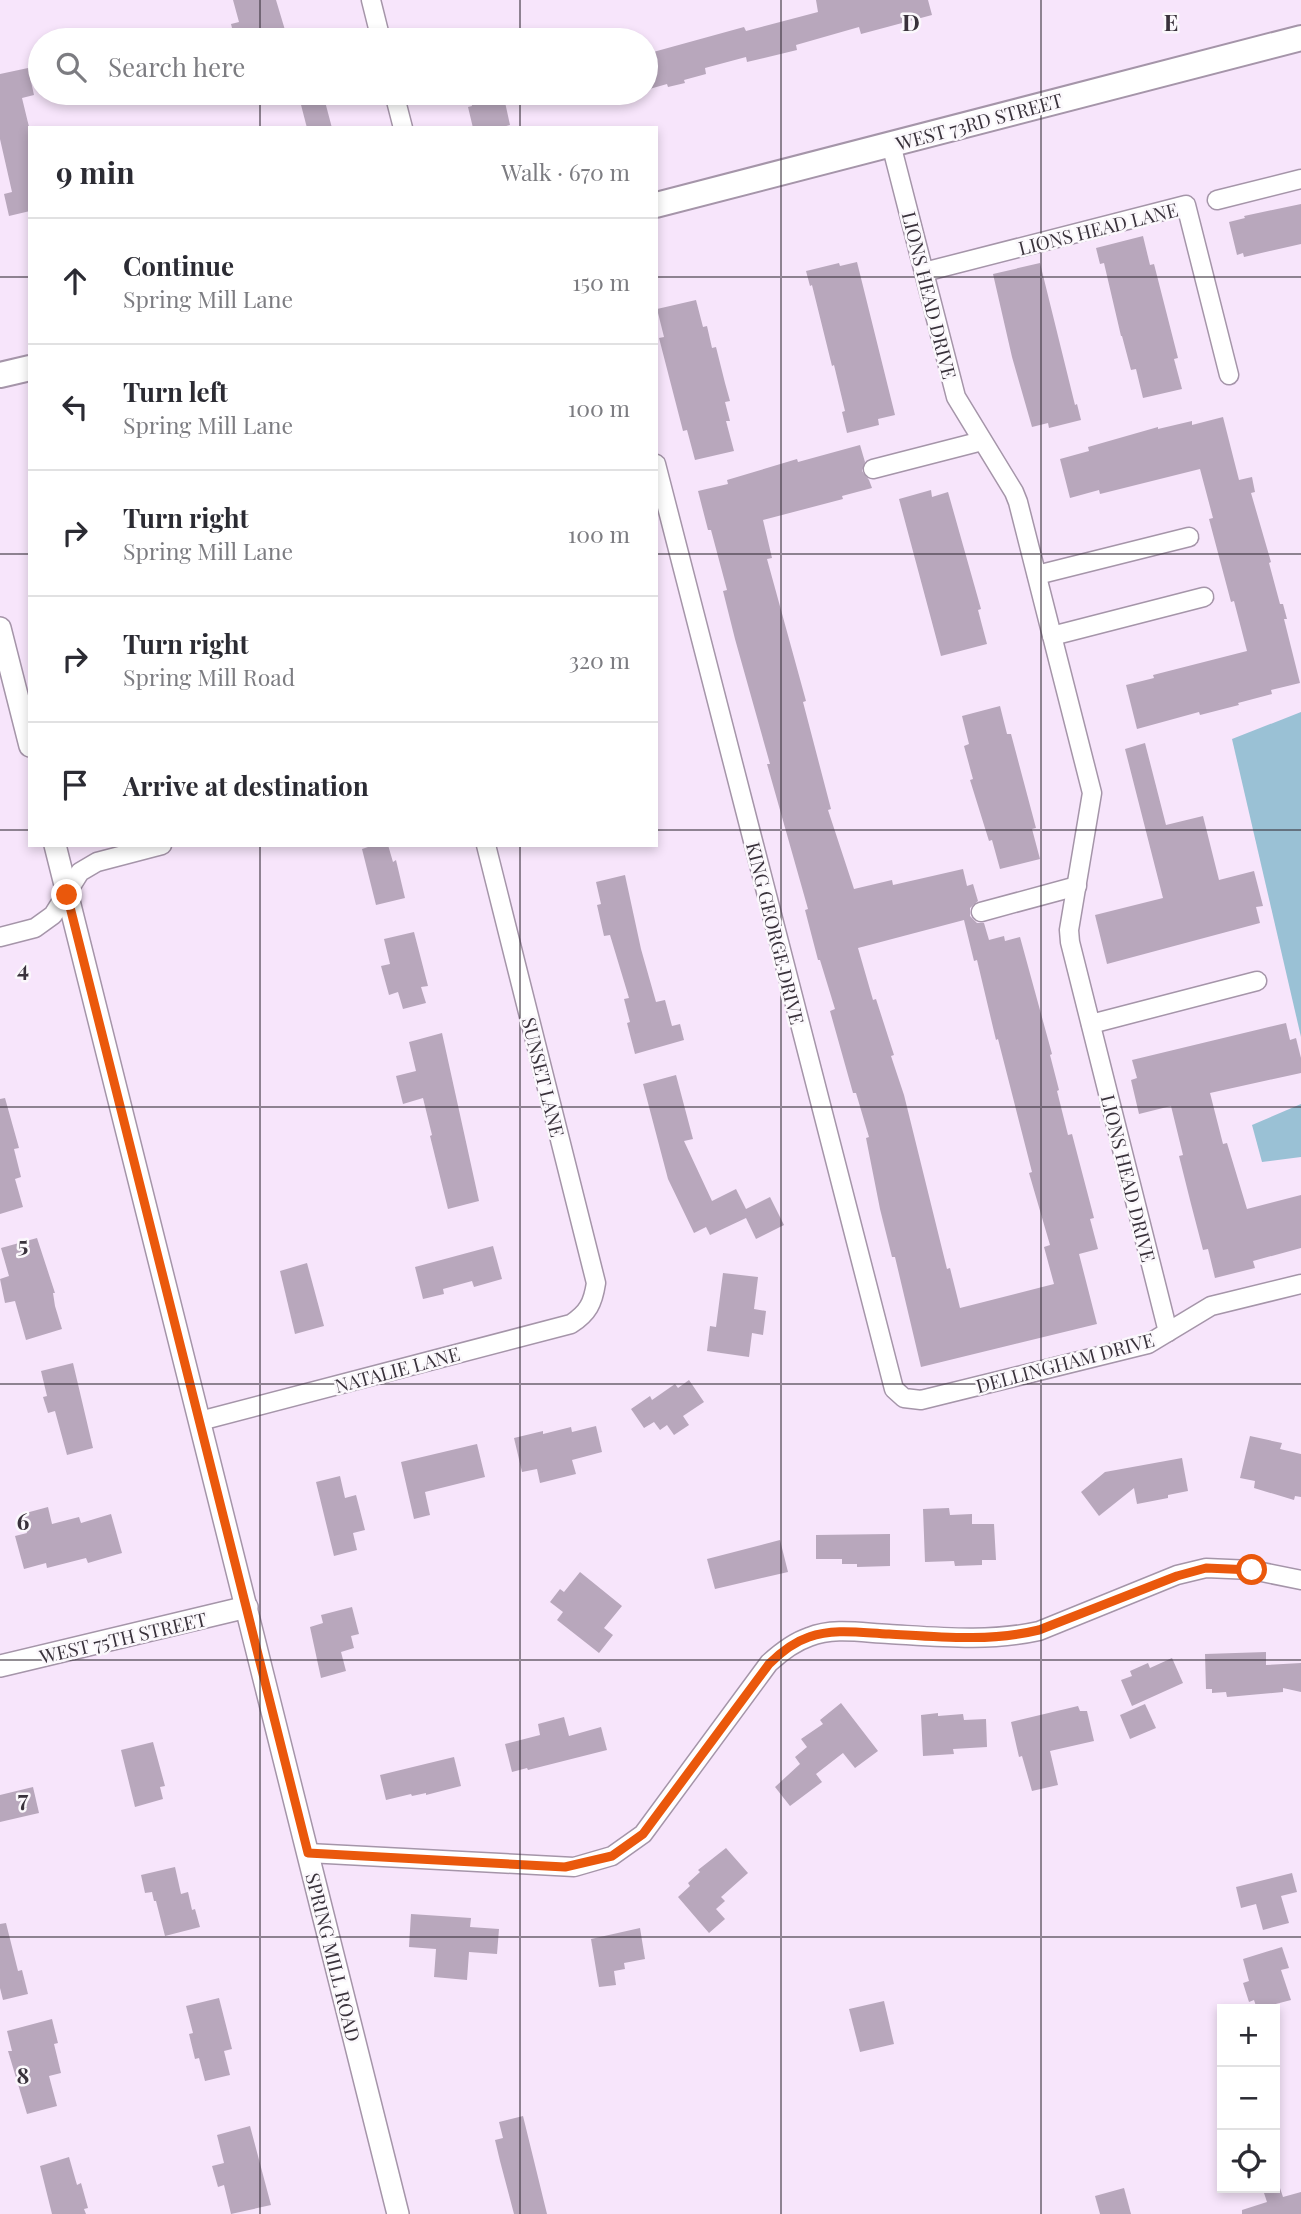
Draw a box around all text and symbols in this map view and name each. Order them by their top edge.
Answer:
text: D [902,6,920,37]
text: E [1164,6,1178,37]
search box [28,28,658,105]
icon: search [52,48,90,86]
text: Search here [108,49,245,84]
street label: WEST 73RD STREET [892,86,1065,156]
text: 9 min [56,152,135,192]
text: Walk · 670 m [501,156,630,187]
street label: LIONS HEAD LANE [1016,196,1180,260]
street label: LIONS HEAD DRIVE [897,209,963,381]
text: Continue [123,248,234,283]
icon: ahead [56,262,94,300]
text: 150 m [572,266,630,297]
text: Spring Mill Lane [123,283,293,314]
text: Turn left [123,374,228,409]
icon: left [56,388,94,426]
text: 100 m [568,392,630,423]
text: Spring Mill Lane [123,409,293,440]
text: Turn right [123,500,249,535]
icon: right [56,514,94,552]
text: 100 m [568,518,630,549]
text: Spring Mill Lane [123,535,293,566]
text: Turn right [123,626,249,661]
icon: right [56,640,94,678]
text: 320 m [569,644,630,675]
text: Spring Mill Road [123,661,295,692]
icon: arrive [56,766,94,804]
text: Arrive at destination [123,768,369,803]
street label: KING GEORGE DRIVE [741,839,811,1027]
route end [51,879,82,910]
text: 4 [17,952,29,983]
street label: SUNSET LANE [517,1015,571,1139]
street label: LIONS HEAD DRIVE [1096,1092,1162,1264]
text: 5 [18,1228,28,1259]
street label: DELLINGHAM DRIVE [973,1326,1157,1398]
street label: NATALIE LANE [332,1340,462,1398]
text: 6 [17,1505,30,1536]
route start [1236,1554,1267,1585]
street label: WEST 75TH STREET [36,1605,209,1669]
text: 7 [18,1782,29,1813]
street label: SPRING MILL ROAD [300,1870,368,2044]
map controls [1217,2004,1280,2193]
button: + [1217,2004,1280,2067]
text: 8 [17,2059,29,2090]
button: − [1217,2067,1280,2130]
button: locate [1217,2130,1280,2193]

